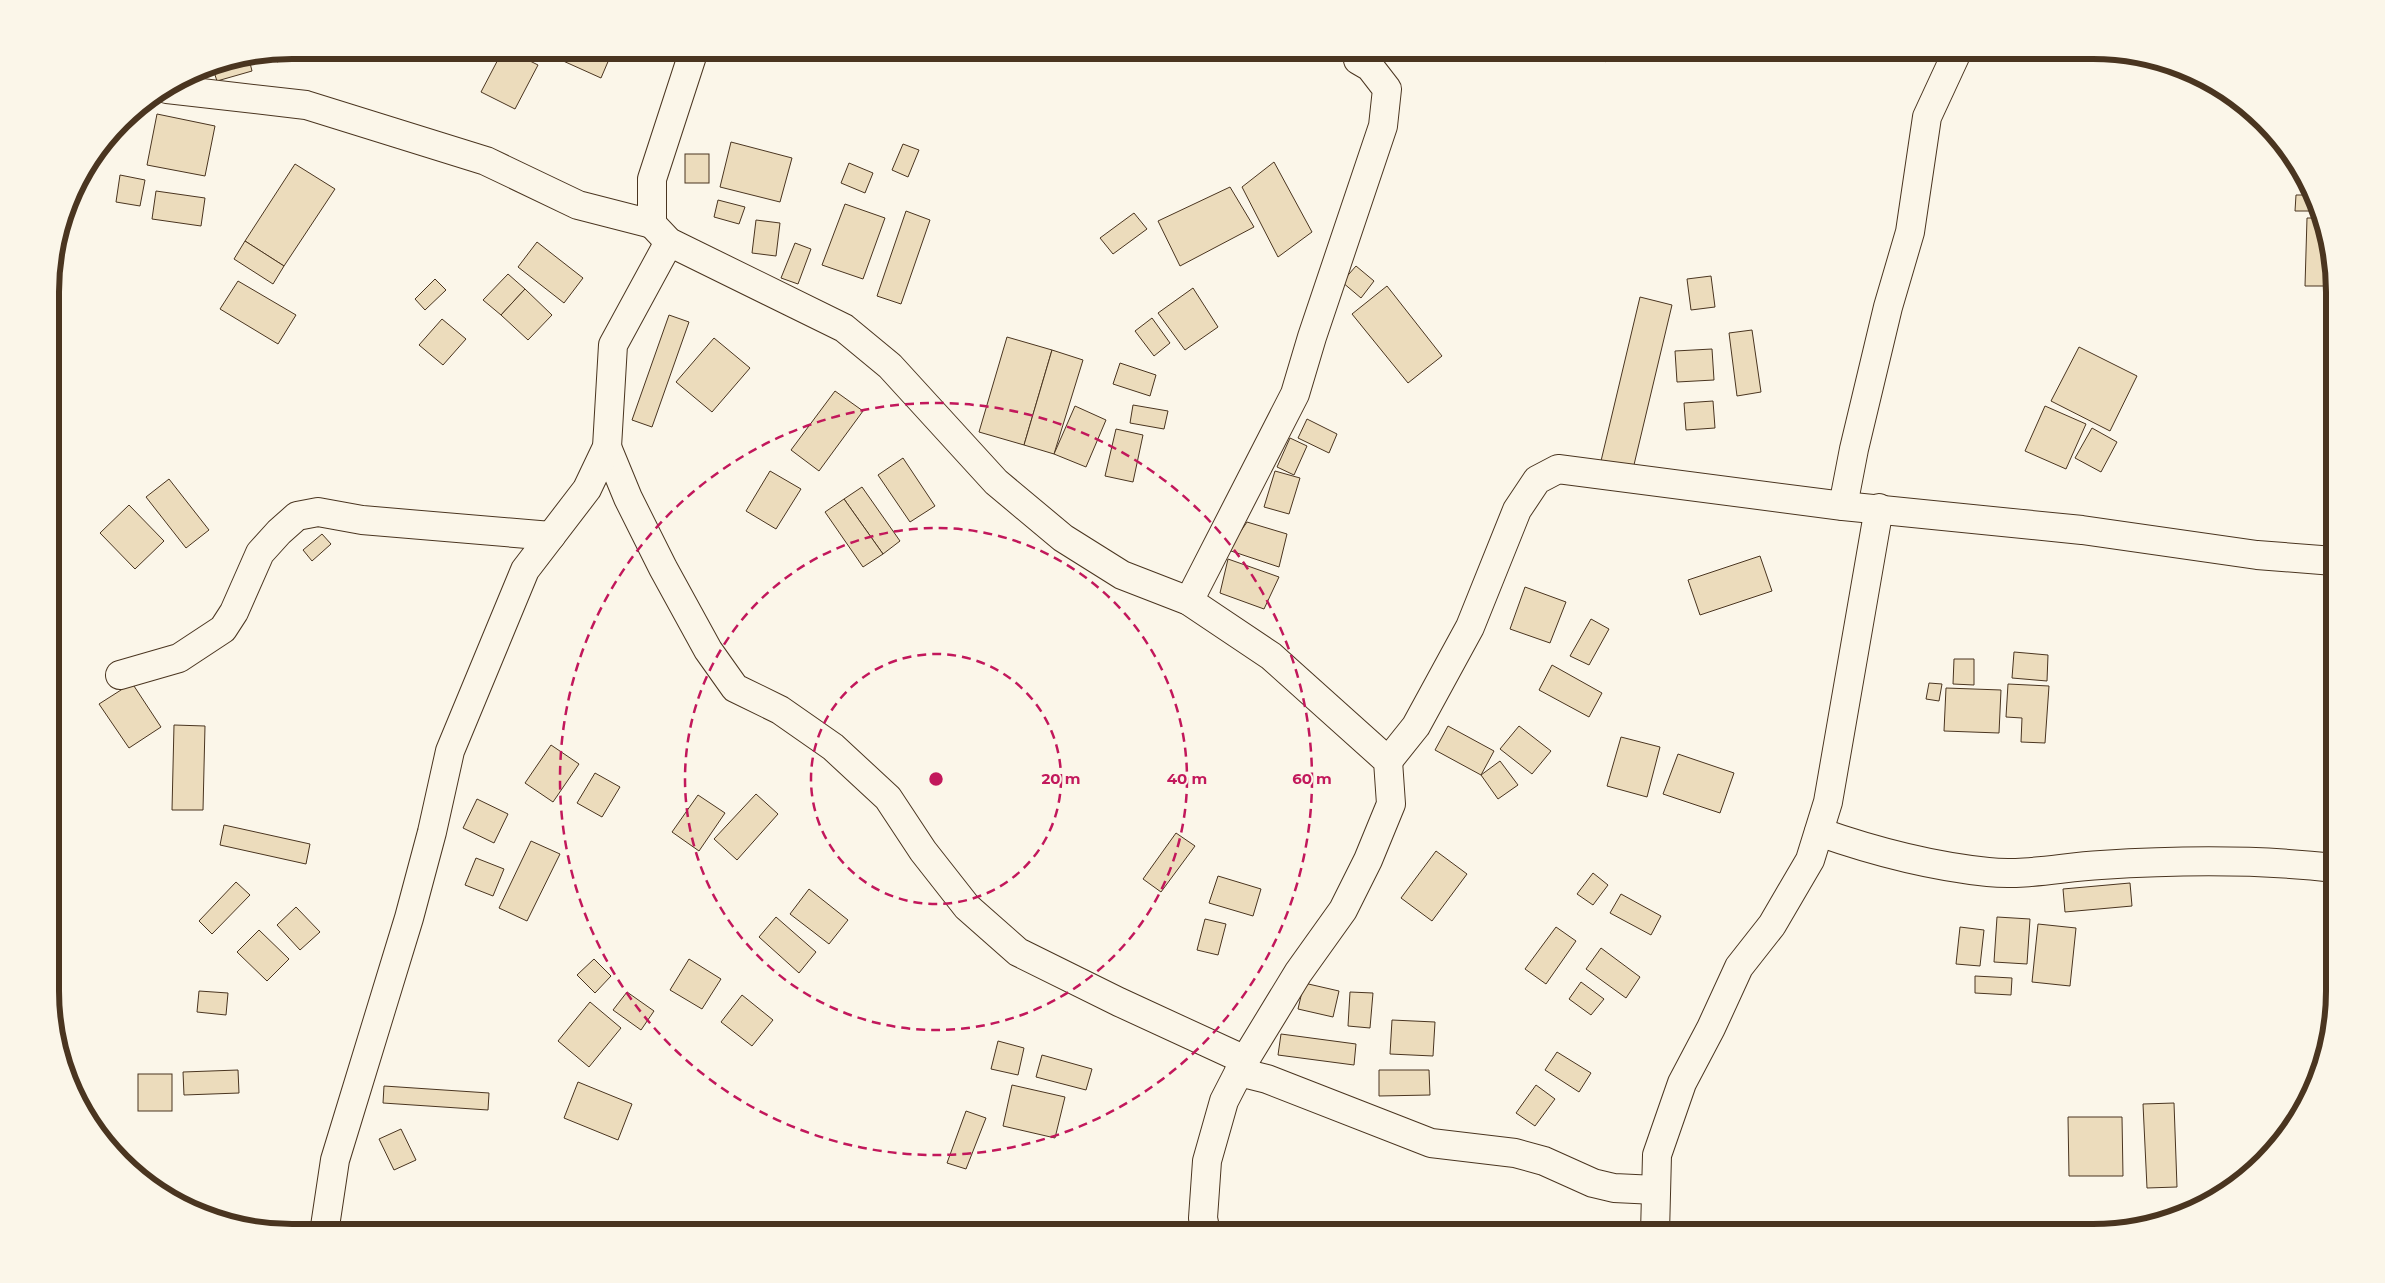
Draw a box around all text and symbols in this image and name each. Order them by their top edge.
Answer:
text: 20 m [1041,769,1081,788]
text: 40 m [1167,769,1207,788]
text: 60 m [1292,769,1332,788]
centre of rings [927,770,945,788]

